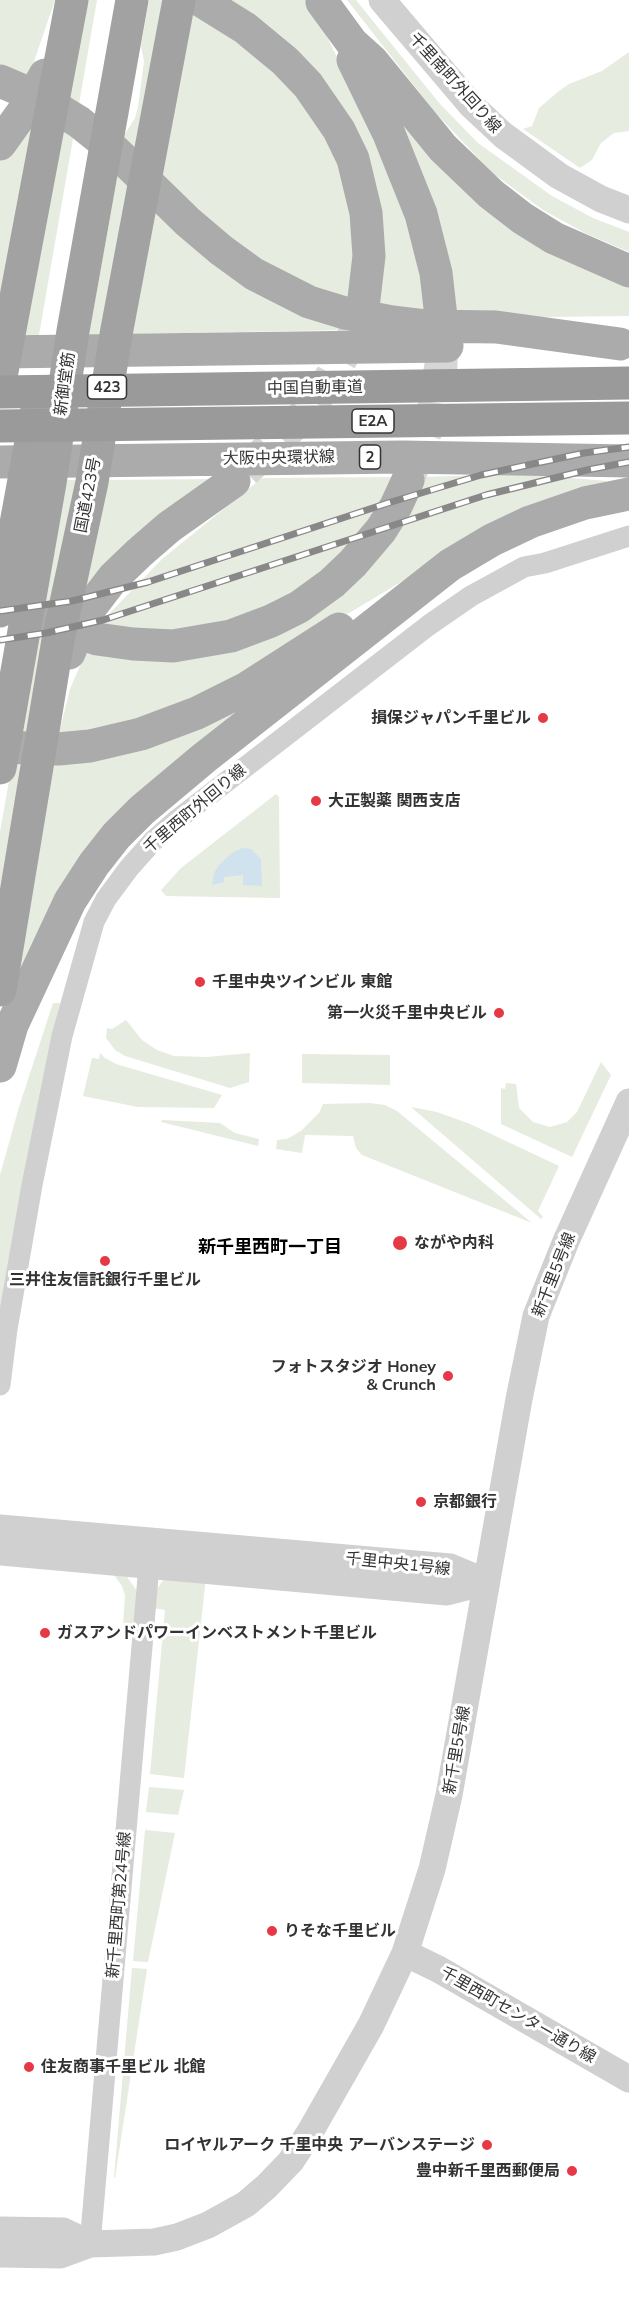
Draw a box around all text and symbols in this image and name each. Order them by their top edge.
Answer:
street label: 千里南町外回り線 [405,29,505,137]
street label: 新御堂筋 [51,351,79,417]
road number: 423 [88,375,126,399]
street label: 中国自動車道 [267,378,363,398]
road number: E2A [352,409,394,433]
road number: 2 [360,445,380,469]
street label: 大阪中央環状線 [223,447,335,469]
street label: 国道423号 [71,455,105,535]
place label: 損保ジャパン千里ビル [371,708,531,728]
marker: 損保ジャパン千里ビル [536,711,550,725]
street label: 千里西町外回り線 [140,761,250,857]
place label: 大正製薬 関西支店 [328,791,460,811]
marker: 大正製薬 関西支店 [309,794,323,808]
place label: 千里中央ツインビル 東館 [212,972,392,992]
marker: 千里中央ツインビル 東館 [193,975,207,989]
place label: 第一火災千里中央ビル [327,1003,487,1023]
marker: 第一火災千里中央ビル [492,1006,506,1020]
street label: 新千里5号線 [528,1230,580,1320]
place label: ながや内科 [414,1233,494,1253]
marker: ながや内科 [391,1234,409,1252]
district label: 新千里西町一丁目 [198,1237,342,1259]
marker: 三井住友信託銀行千里ビル [98,1254,112,1268]
place label: 三井住友信託銀行千里ビル [9,1270,201,1290]
place label: フォトスタジオ Honey & Crunch [271,1357,436,1395]
marker: フォトスタジオ Honey & Crunch [441,1369,455,1383]
place label: 京都銀行 [433,1492,497,1512]
marker: 京都銀行 [414,1495,428,1509]
street label: 千里中央1号線 [344,1549,452,1579]
place label: ガスアンドパワーインベストメント千里ビル [57,1623,377,1643]
marker: ガスアンドパワーインベストメント千里ビル [38,1626,52,1640]
street label: 新千里5号線 [440,1704,474,1796]
street label: 新千里西町第24号線 [103,1831,135,1979]
place label: りそな千里ビル [284,1921,396,1941]
marker: りそな千里ビル [265,1924,279,1938]
street label: 千里西町センター通り線 [437,1963,599,2067]
place label: 住友商事千里ビル 北館 [41,2057,205,2077]
marker: 住友商事千里ビル 北館 [22,2060,36,2074]
place label: ロイヤルアーク 千里中央 アーバンステージ [164,2135,475,2155]
marker: ロイヤルアーク 千里中央 アーバンステージ [480,2138,494,2152]
place label: 豊中新千里西郵便局 [416,2161,560,2181]
marker: 豊中新千里西郵便局 [565,2164,579,2178]

